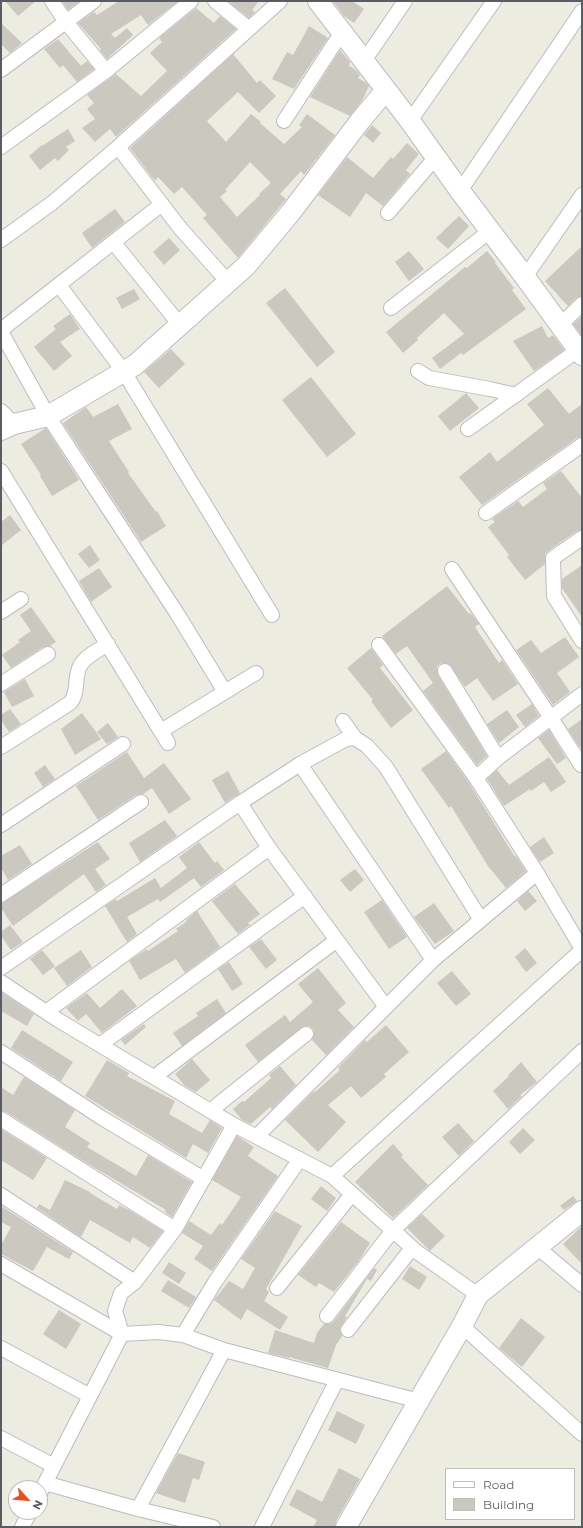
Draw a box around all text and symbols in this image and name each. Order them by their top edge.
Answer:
legend [445,1468,575,1520]
text: Road [483,1477,514,1492]
north arrow [8,1480,48,1520]
text: Building [483,1497,534,1512]
text: N [30,1498,46,1512]

